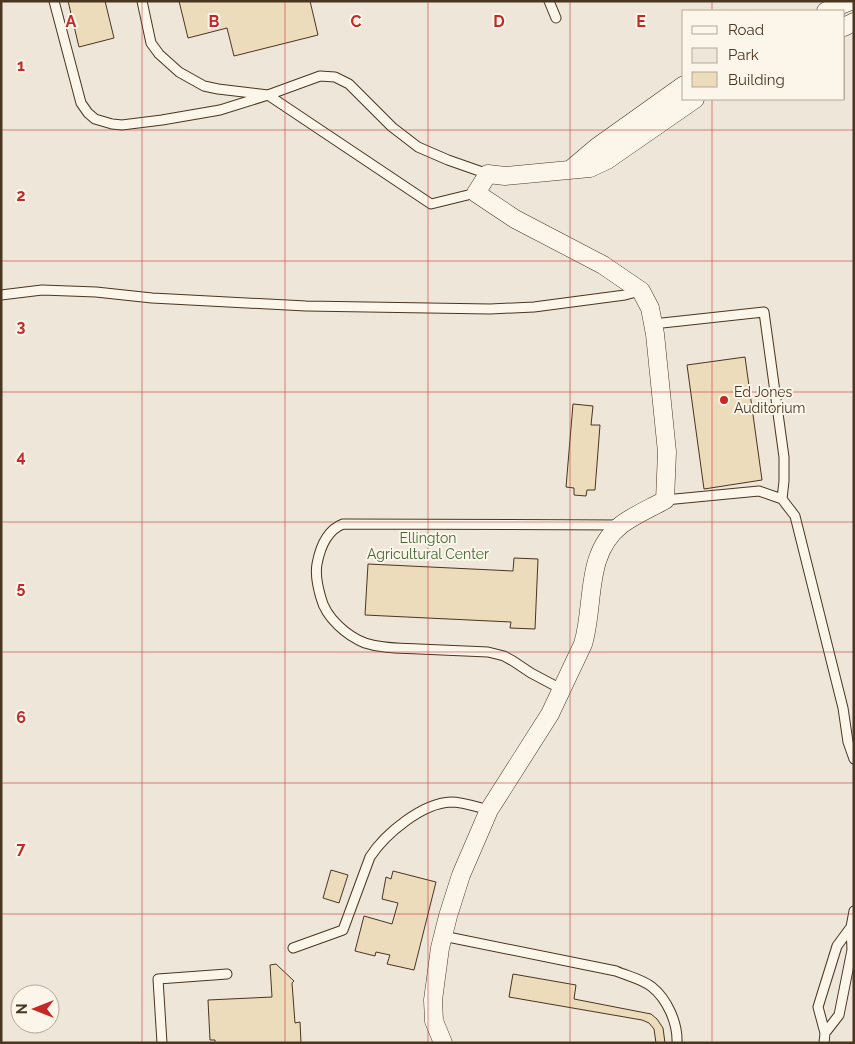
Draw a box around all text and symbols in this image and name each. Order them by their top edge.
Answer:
legend [682,10,845,100]
text: A [66,12,77,31]
text: B [209,12,220,31]
text: C [351,12,362,31]
text: D [493,12,505,31]
text: E [636,12,646,31]
text: Road [728,21,764,39]
text: Park [728,46,759,64]
text: 1 [17,56,25,75]
text: Building [728,71,785,89]
text: 2 [16,186,26,205]
text: 3 [17,317,26,336]
place label: Ed Jones Auditorium [734,384,805,416]
marker: Ed Jones Auditorium [718,394,730,406]
text: 4 [16,447,26,466]
park label: Ellington Agricultural Center [367,530,489,562]
text: 5 [17,578,26,597]
text: 6 [16,708,26,727]
text: 7 [17,839,26,858]
north arrow [10,984,60,1034]
text: N [14,1004,30,1014]

